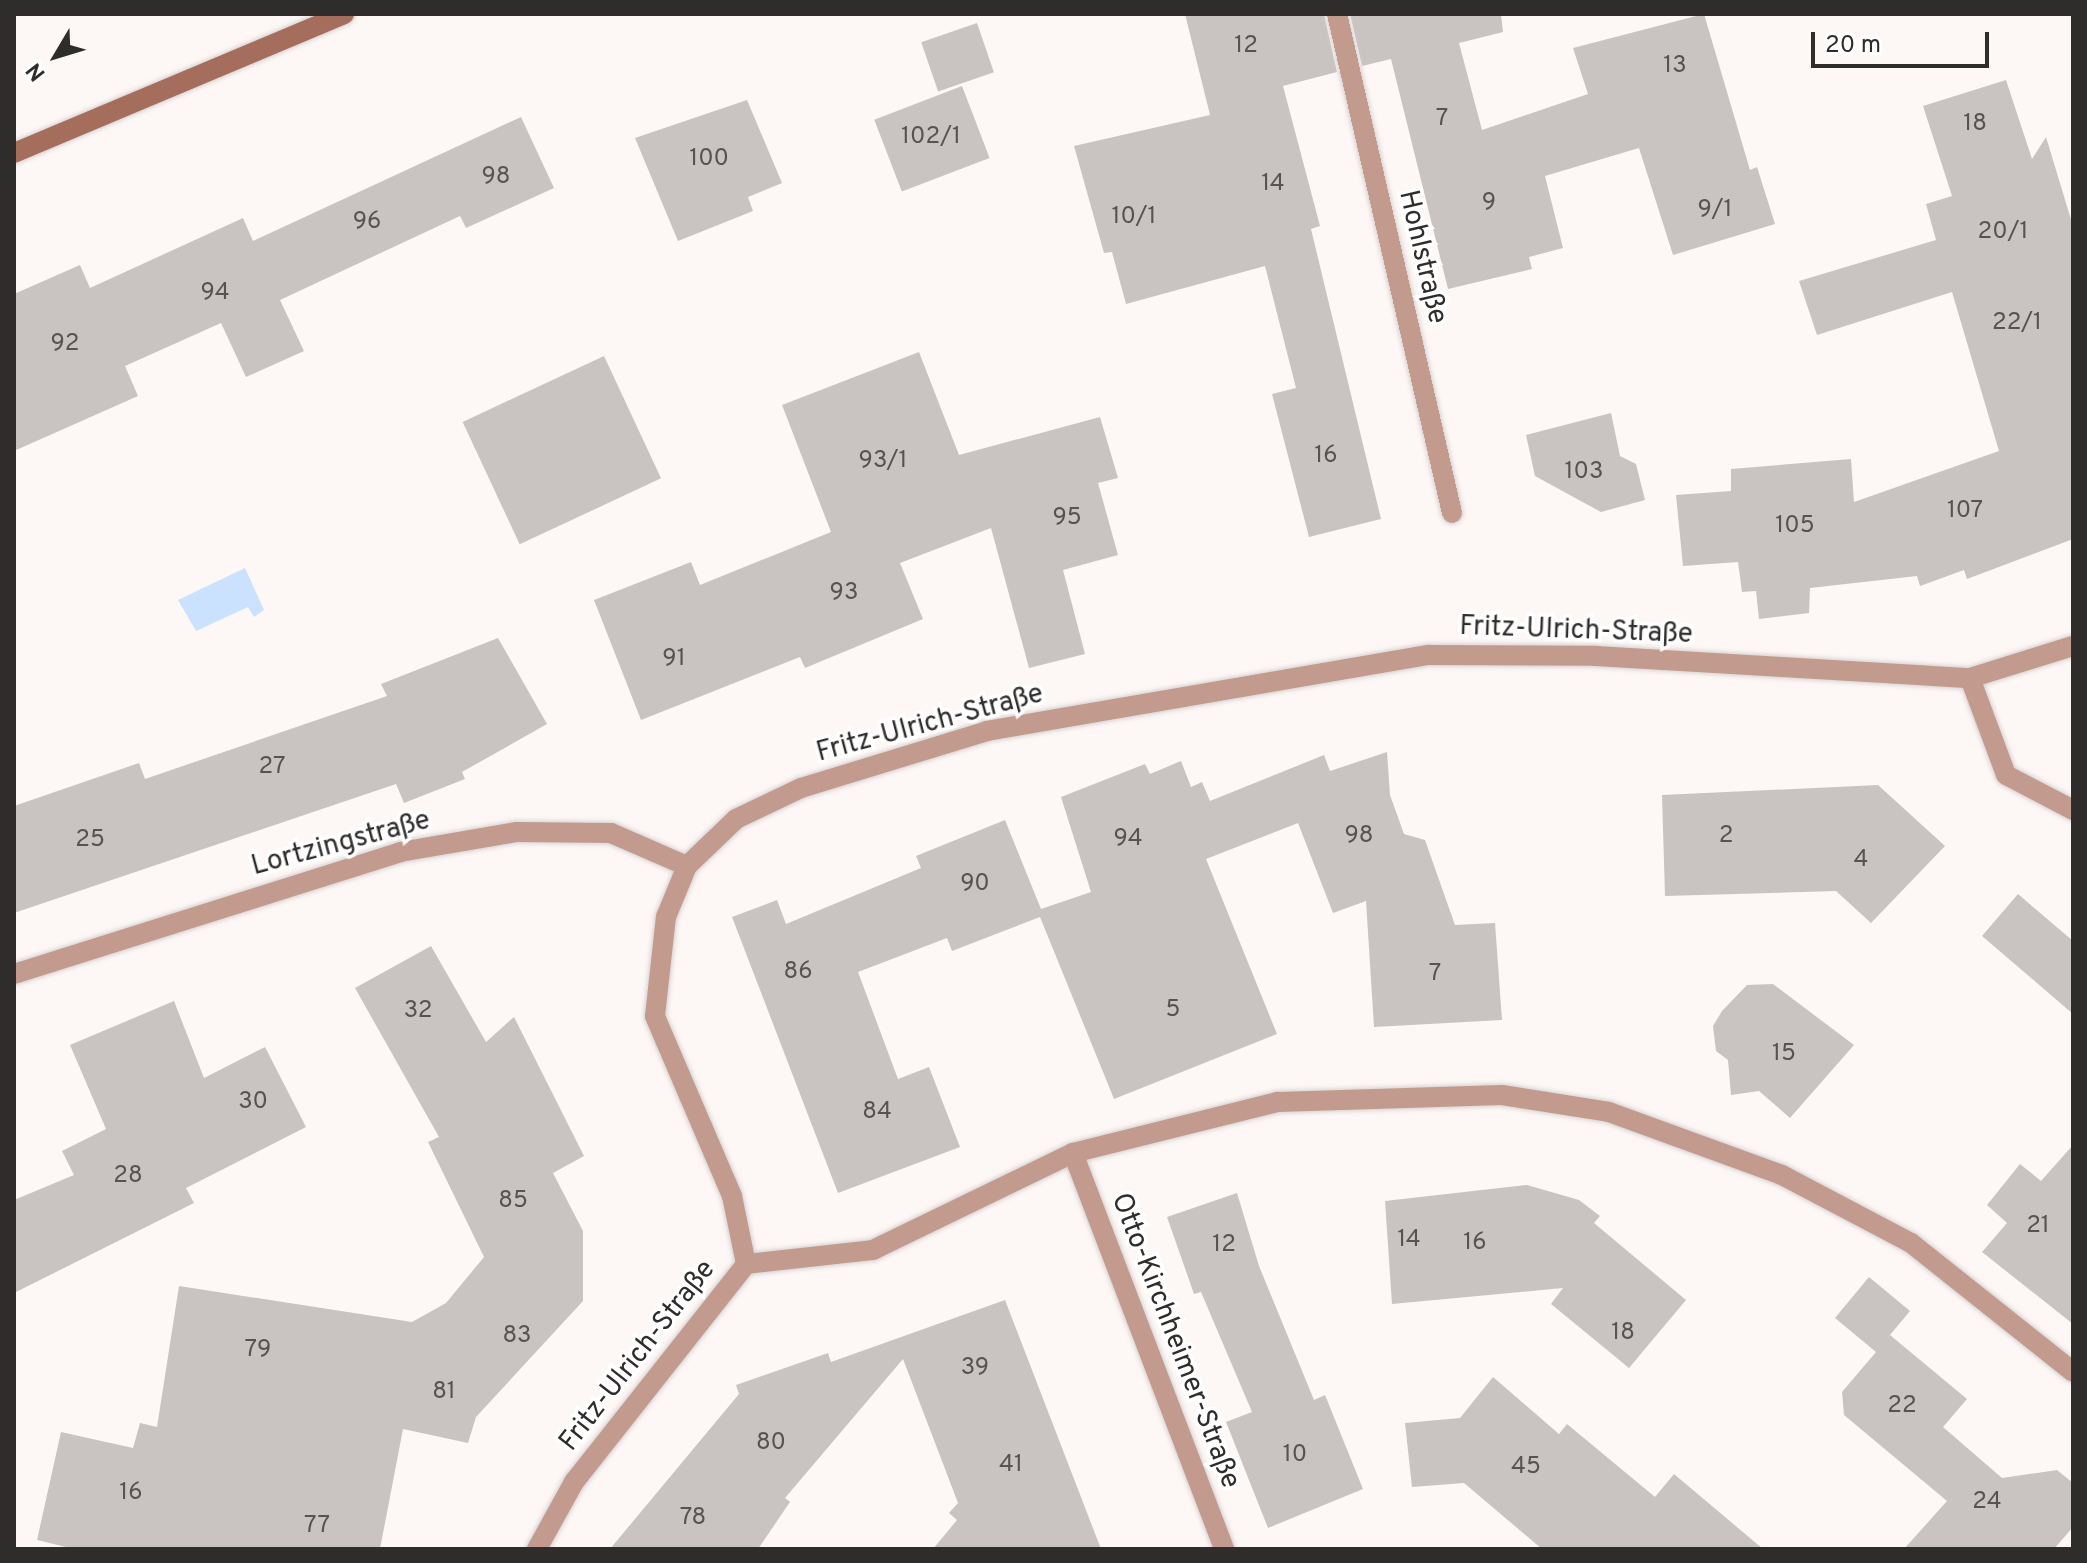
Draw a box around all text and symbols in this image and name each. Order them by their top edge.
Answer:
north arrow [16,16,96,96]
scale bar [1815,16,1993,66]
text: 20 m [1825,31,1881,61]
house number: 12 [1234,33,1258,61]
house number: 13 [1663,53,1687,81]
text: N [21,57,52,86]
house number: 7 [1436,106,1448,134]
house number: 18 [1963,111,1987,139]
house number: 102/1 [901,124,961,152]
house number: 100 [689,146,729,174]
house number: 98 [482,164,510,192]
house number: 14 [1261,171,1285,199]
street label: Hohlstraße [1390,187,1454,327]
house number: 9 [1482,190,1496,218]
house number: 9/1 [1697,197,1733,225]
house number: 10/1 [1111,204,1157,232]
house number: 96 [353,209,381,237]
house number: 20/1 [1978,219,2028,247]
house number: 94 [200,280,230,308]
house number: 22/1 [1992,310,2042,338]
house number: 92 [50,331,80,359]
house number: 16 [1314,443,1338,471]
house number: 93/1 [859,448,907,476]
house number: 103 [1565,459,1603,487]
house number: 107 [1947,498,1983,526]
house number: 95 [1052,505,1082,533]
house number: 105 [1775,513,1815,541]
house number: 93 [830,580,858,608]
street label: Fritz-Ulrich-Straße [1459,610,1693,652]
house number: 91 [662,646,686,674]
street label: Fritz-Ulrich-Straße [813,678,1047,770]
house number: 27 [259,754,285,782]
street label: Lortzingstraße [248,804,434,884]
house number: 98 [1345,823,1373,851]
house number: 2 [1719,823,1733,851]
house number: 94 [1113,826,1143,854]
house number: 25 [75,827,105,855]
house number: 4 [1854,847,1868,875]
house number: 90 [960,871,990,899]
house number: 86 [784,959,812,987]
house number: 7 [1429,961,1441,989]
house number: 5 [1166,997,1180,1025]
house number: 32 [404,998,432,1026]
house number: 15 [1772,1041,1796,1069]
house number: 30 [238,1089,268,1117]
house number: 84 [862,1099,892,1127]
house number: 28 [113,1163,143,1191]
house number: 85 [498,1188,528,1216]
street label: Otto-Kirchheimer-Straße [1103,1189,1247,1493]
house number: 21 [2026,1213,2050,1241]
house number: 14 [1397,1227,1421,1255]
house number: 16 [1463,1230,1487,1258]
house number: 12 [1212,1232,1236,1260]
street label: Fritz-Ulrich-Straße [553,1254,723,1458]
house number: 18 [1611,1320,1635,1348]
house number: 83 [502,1323,532,1351]
house number: 79 [245,1337,271,1365]
house number: 39 [961,1355,989,1383]
house number: 81 [432,1379,456,1407]
house number: 22 [1887,1393,1917,1421]
house number: 80 [756,1430,786,1458]
house number: 10 [1283,1442,1307,1470]
house number: 41 [999,1452,1023,1480]
house number: 45 [1511,1454,1541,1482]
house number: 16 [119,1480,143,1508]
house number: 24 [1972,1489,2002,1517]
house number: 78 [680,1505,706,1533]
house number: 77 [304,1513,330,1541]

